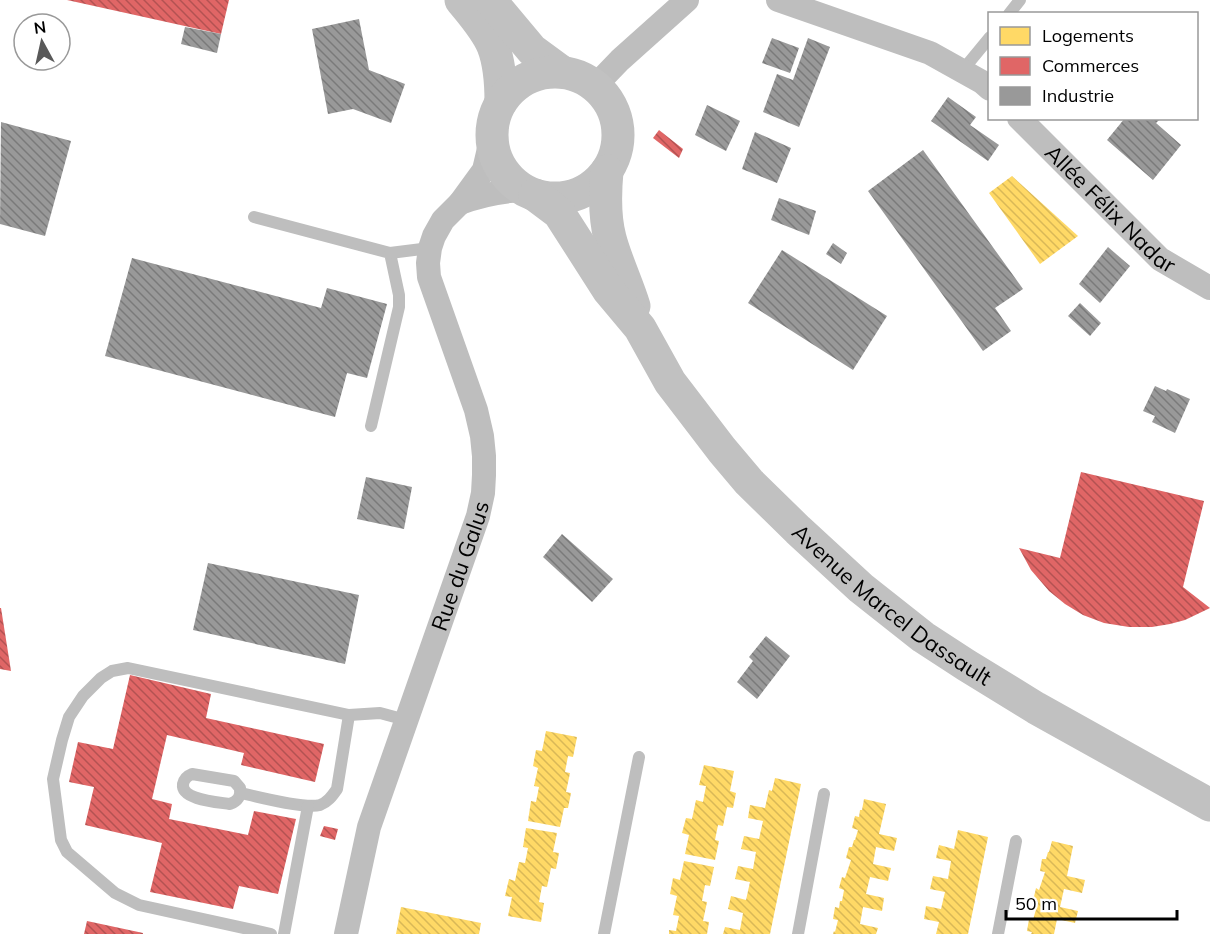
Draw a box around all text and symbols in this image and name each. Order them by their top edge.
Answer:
north arrow [12,12,72,72]
legend [988,12,1198,120]
text: N [33,16,47,38]
text: Logements [1042,24,1134,47]
text: Commerces [1042,54,1139,77]
text: Industrie [1042,84,1114,107]
street label: Allée Félix Nadar [1039,138,1181,279]
street label: Rue du Galus [425,499,495,635]
street label: Avenue Marcel Dassault [786,518,997,691]
scale bar [1006,883,1177,921]
text: 50 m [1015,892,1057,915]

